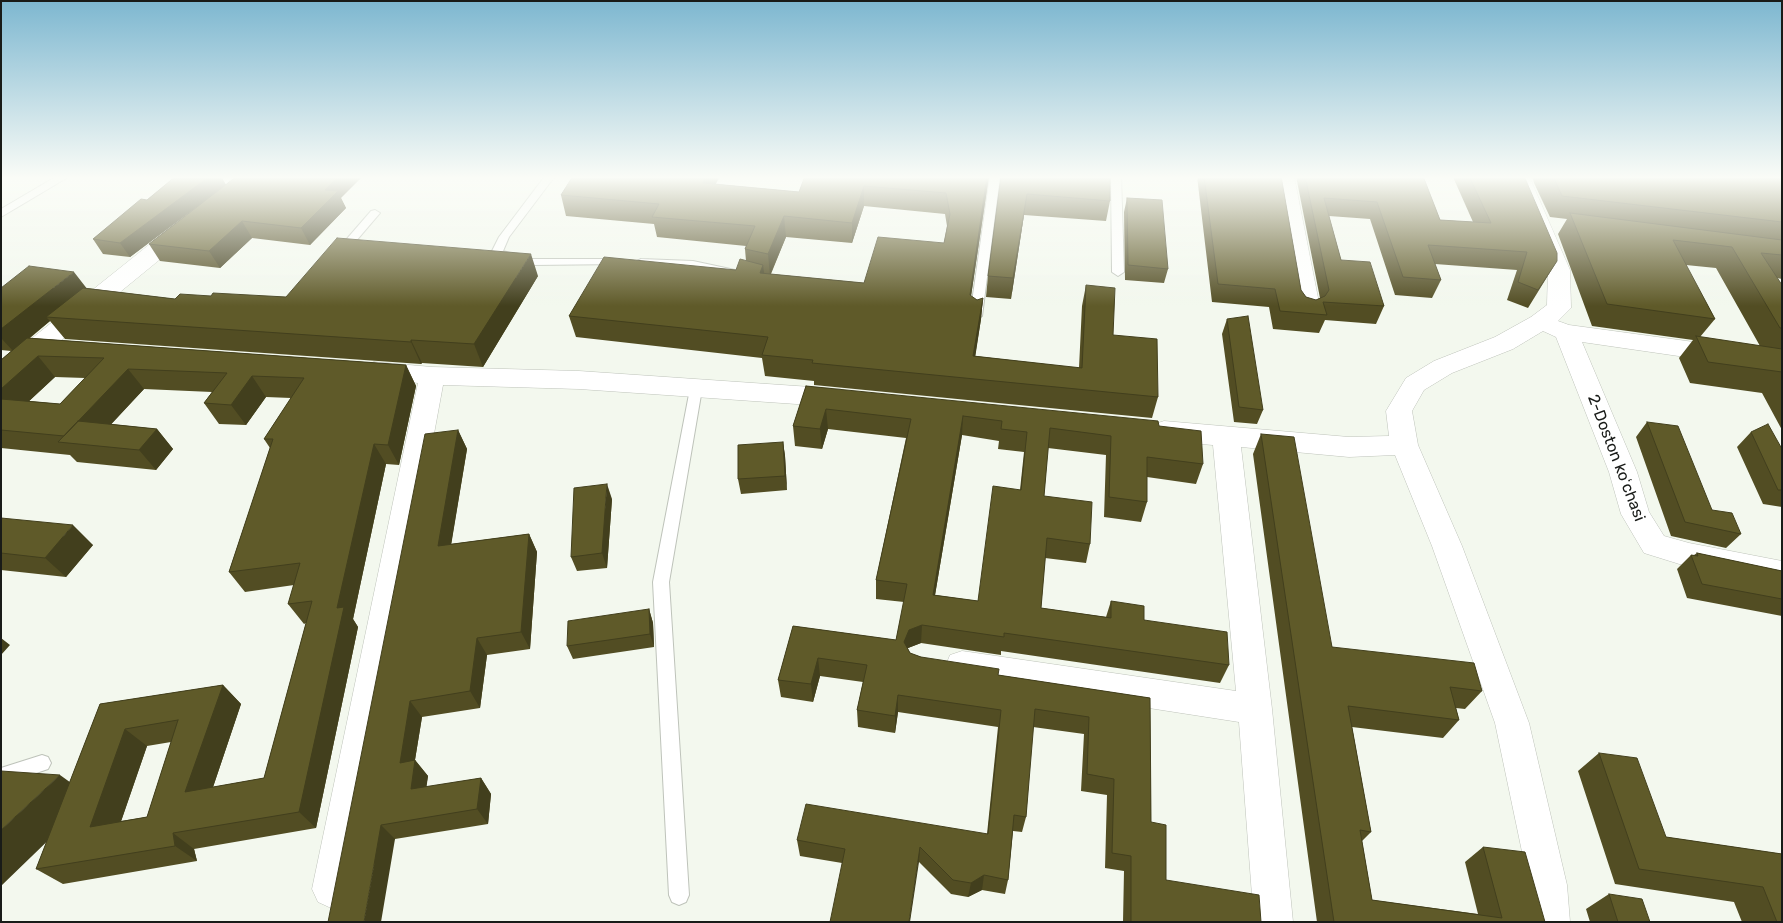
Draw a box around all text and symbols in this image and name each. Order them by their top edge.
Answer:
street label: 2-Doston koʻchasi [1583,392,1649,524]

